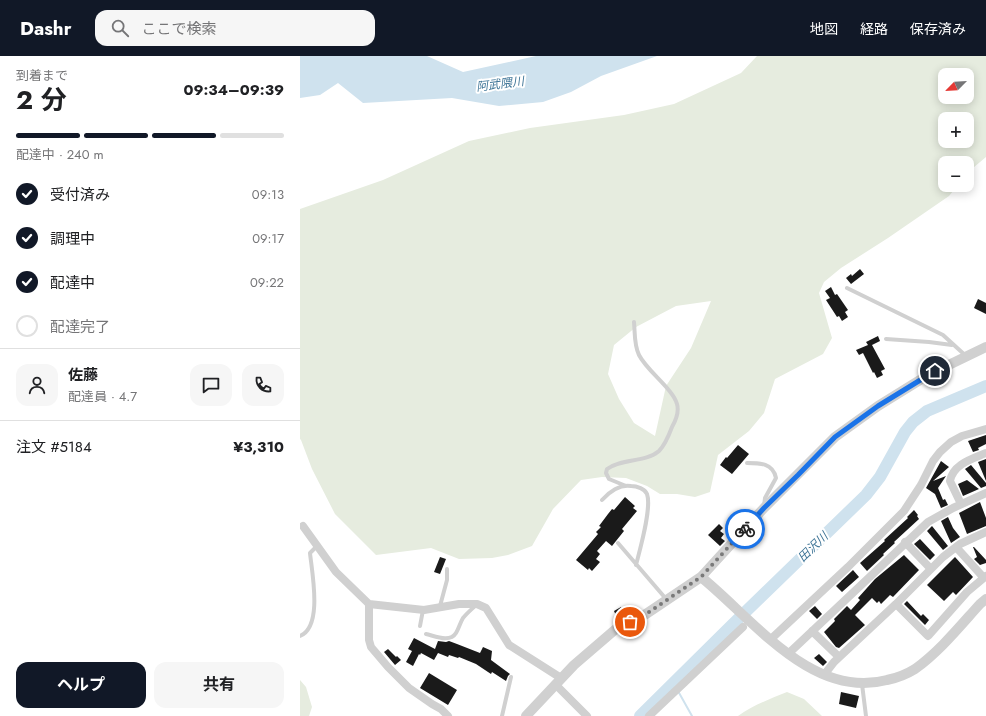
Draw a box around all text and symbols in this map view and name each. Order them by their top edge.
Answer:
search box [95,10,375,46]
text: Dashr [20,15,71,42]
icon: search [109,17,131,39]
text: ここで検索 [141,18,216,40]
text: 地図 [810,19,838,39]
text: 経路 [860,19,888,39]
text: 保存済み [910,19,966,39]
text: 到着まで [16,66,68,85]
north arrow [938,68,974,104]
map controls [938,68,974,192]
water label: 阿武隈川 [475,72,527,96]
text: 09:34–09:39 [184,79,284,101]
text: 2 分 [16,81,67,119]
button: + [938,112,974,148]
text: 配達中 · 240 m [16,145,104,164]
button: − [938,156,974,192]
icon: check [16,183,38,205]
text: 受付済み [50,184,110,206]
text: 09:13 [252,185,284,204]
icon: check [16,227,38,249]
text: 調理中 [50,228,95,250]
text: 09:17 [252,229,284,248]
icon: check [16,271,38,293]
text: 配達中 [50,272,95,294]
text: 09:22 [250,273,284,292]
text: 配達完了 [50,316,110,338]
pin [918,354,952,388]
icon: home [924,360,946,382]
button: person [16,364,58,406]
text: 佐藤 [68,364,98,386]
button: chat [190,364,232,406]
button: phone [242,364,284,406]
text: 配達員 · 4.7 [68,387,137,406]
text: 注文 #5184 [16,436,92,458]
text: ¥3,310 [233,436,284,458]
courier [725,509,765,549]
icon: bike [734,518,756,540]
water label: 田沢川 [794,527,834,566]
pin [613,605,647,639]
icon: bag [619,611,641,633]
button: ヘルプ [16,662,146,708]
button: 共有 [154,662,284,708]

